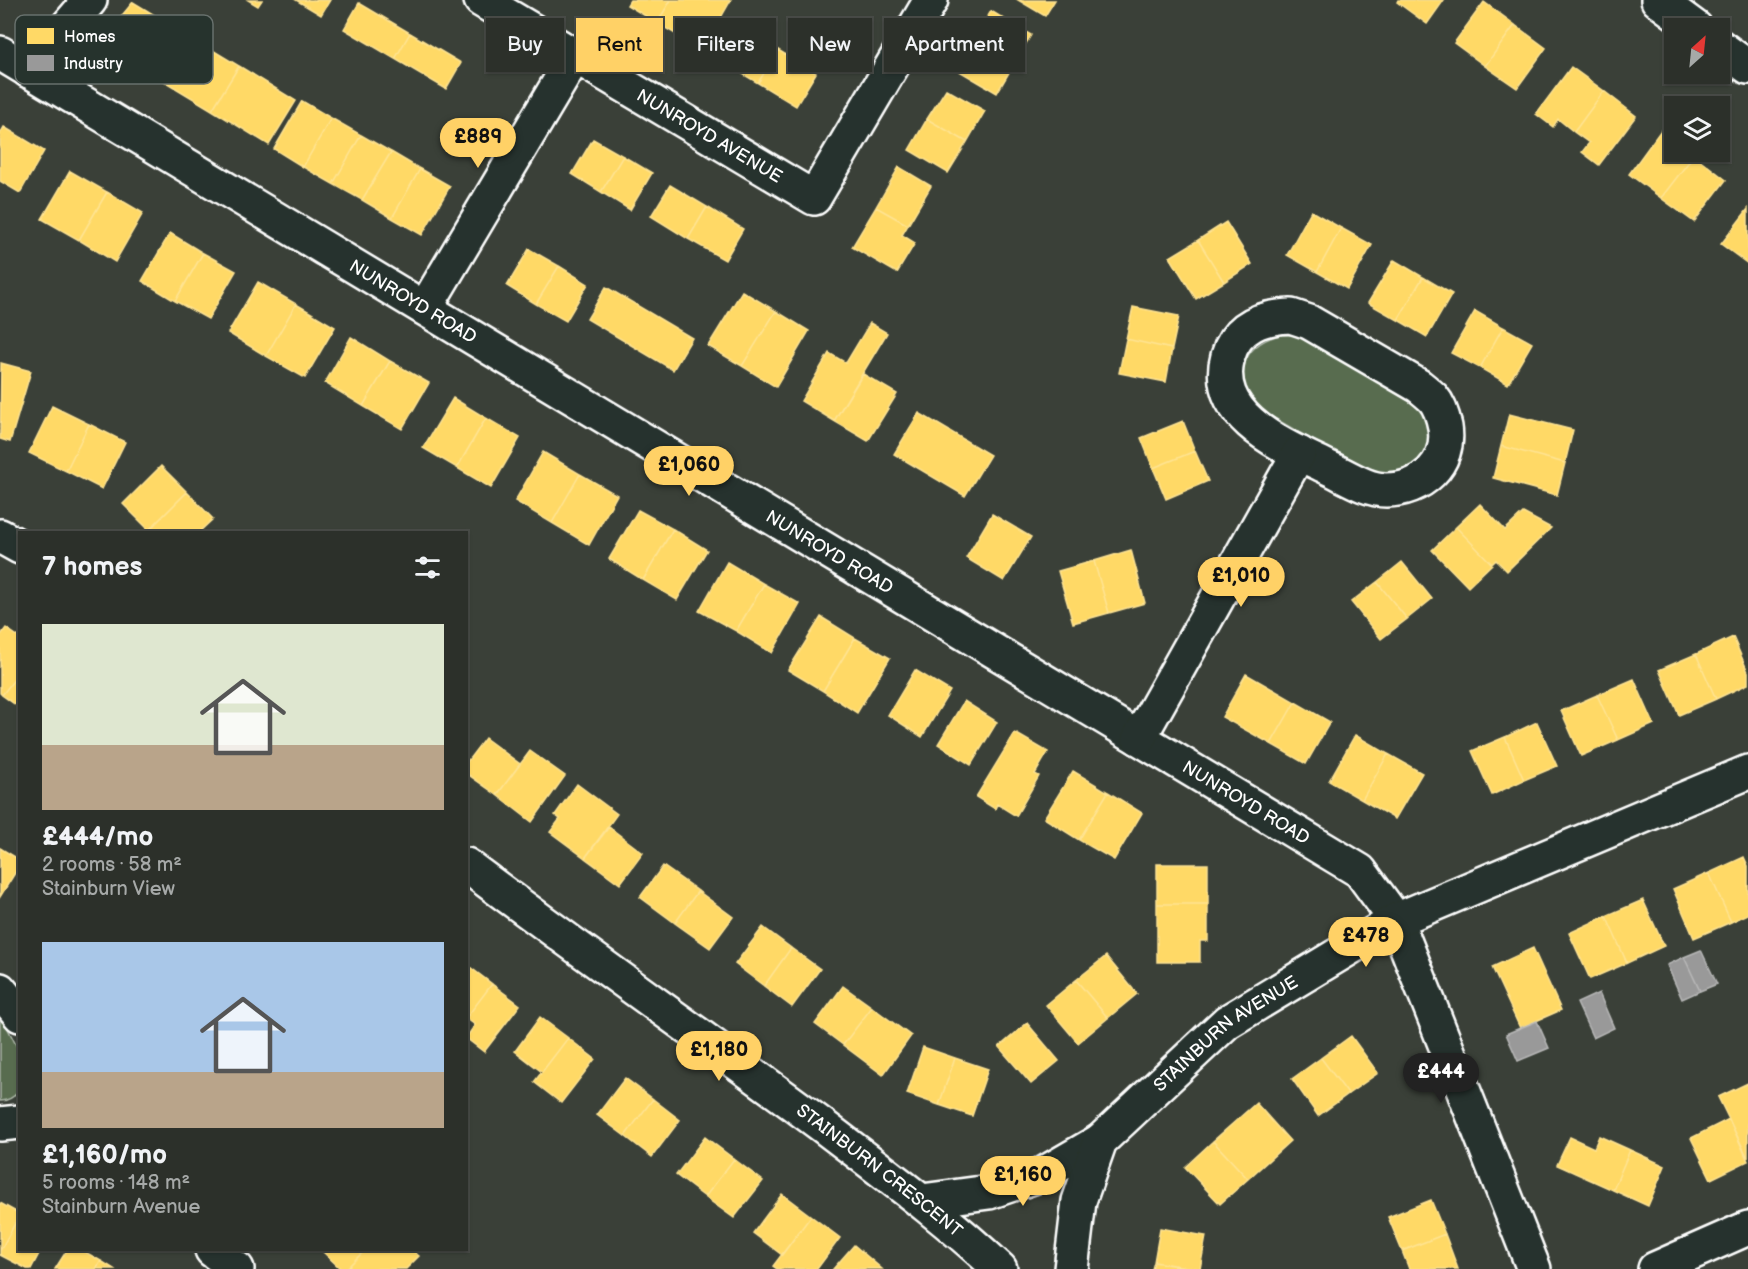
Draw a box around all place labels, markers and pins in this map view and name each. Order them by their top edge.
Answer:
pin: £889 [442,118,514,169]
pin: £1,060 [640,446,738,497]
pin: £1,010 [1192,557,1290,608]
pin: £478 [1330,917,1402,968]
pin: £1,180 [670,1031,768,1082]
pin: £444 [1405,1053,1477,1104]
pin: £1,160 [974,1156,1072,1207]

